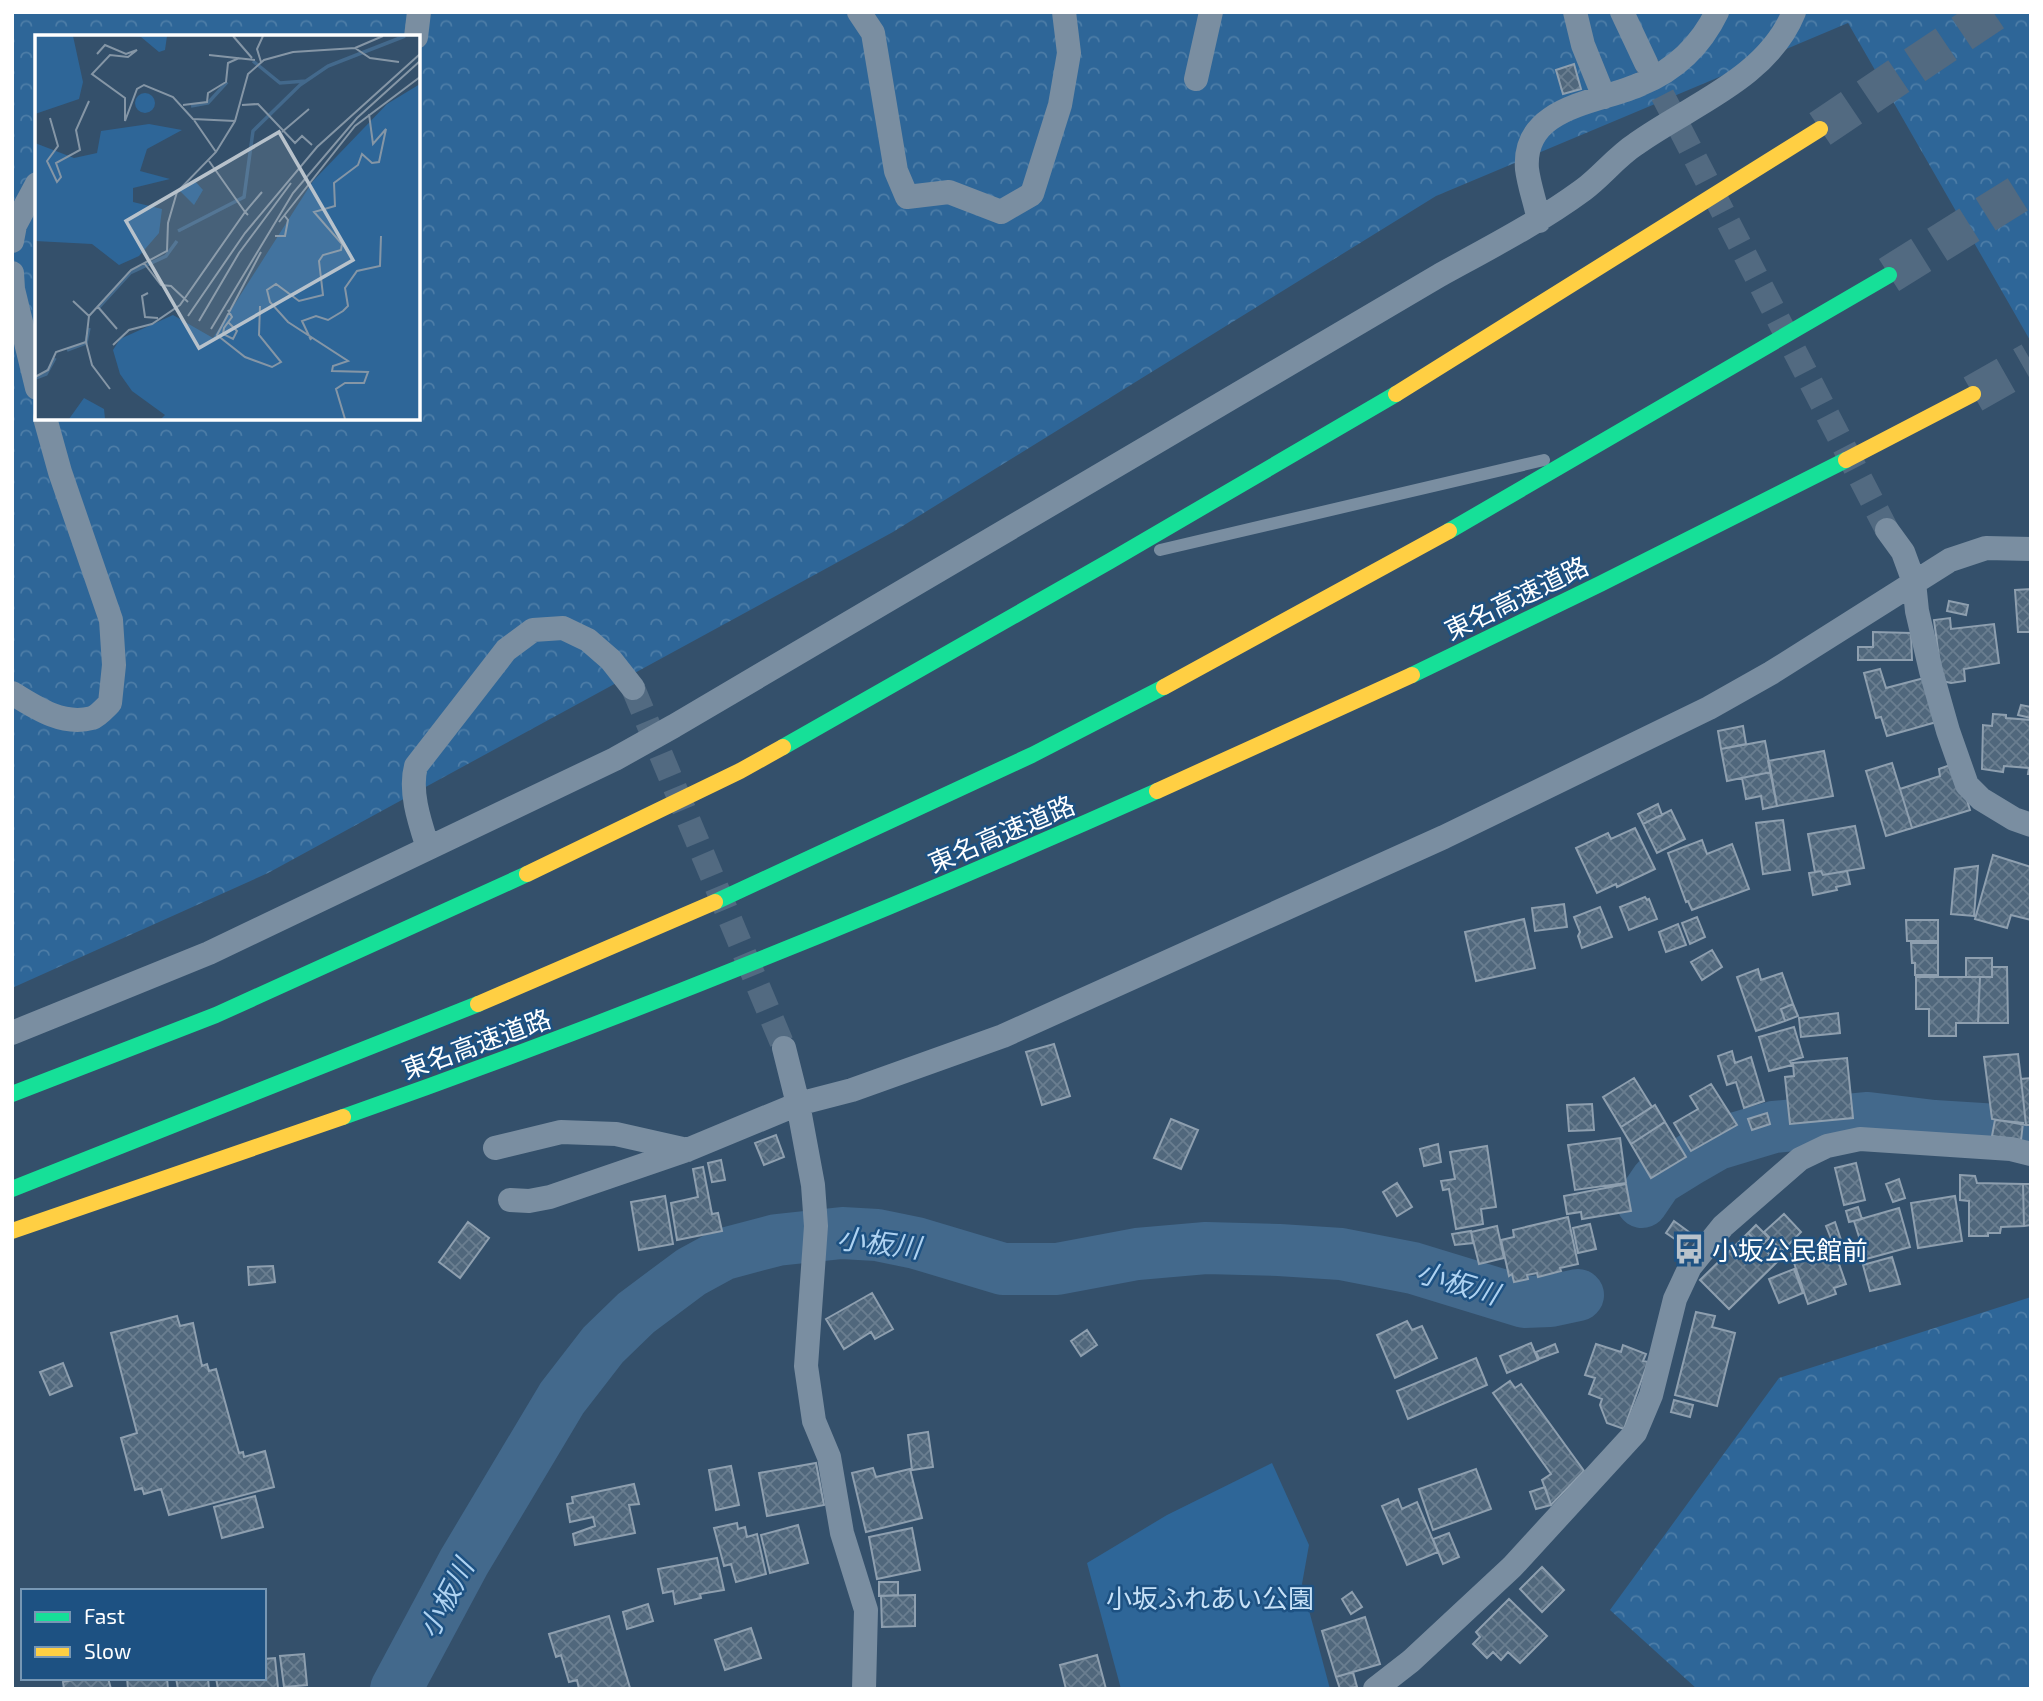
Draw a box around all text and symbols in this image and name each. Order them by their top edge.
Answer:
inset map [35,35,420,420]
street label: 東名高速道路 [1439,549,1593,645]
street label: 東名高速道路 [923,788,1079,878]
street label: 東名高速道路 [397,1002,555,1084]
water label: 小板川 [835,1220,926,1264]
bus stop icon: 小坂公民館前 [1672,1232,1706,1266]
place label: 小坂公民館前 [1712,1234,1868,1265]
water label: 小板川 [1413,1253,1506,1311]
water label: 小板川 [410,1550,481,1643]
park label: 小坂ふれあい公園 [1106,1582,1314,1613]
legend [21,1589,266,1680]
text: Fast [84,1603,125,1628]
text: Slow [84,1638,131,1663]

